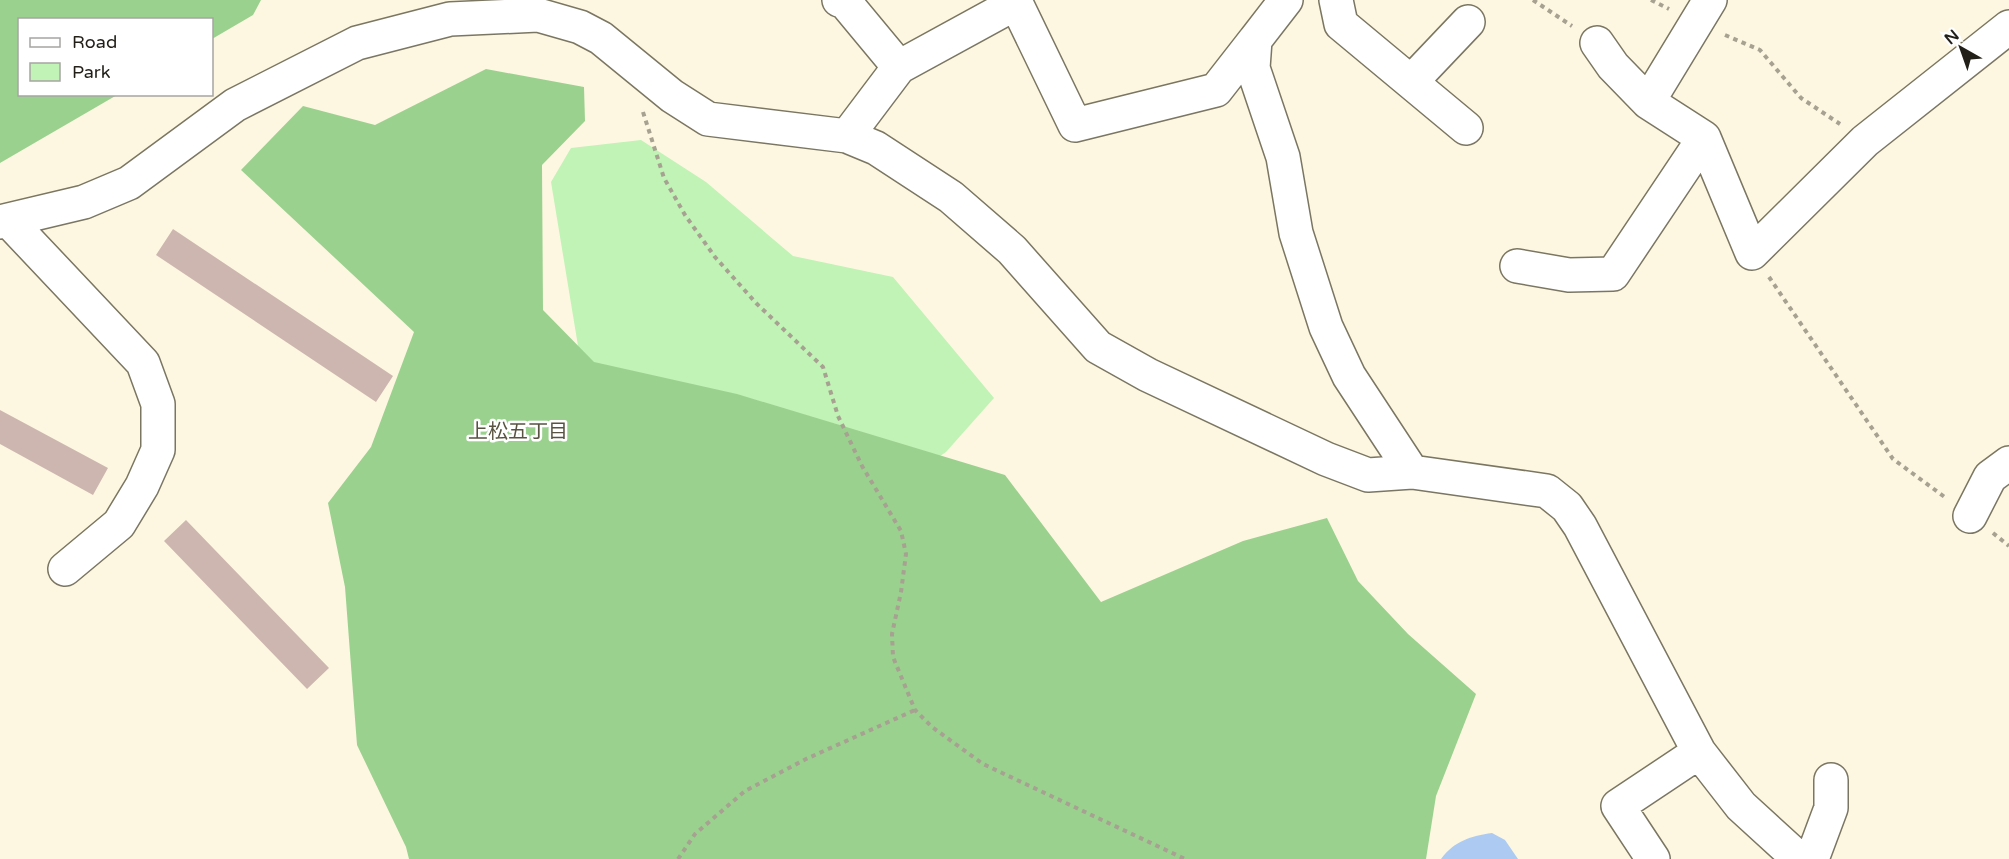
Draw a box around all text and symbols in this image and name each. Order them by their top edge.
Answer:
legend [18,18,213,96]
north arrow [1931,18,1991,78]
text: N [1941,25,1963,49]
text: Road [72,31,117,53]
text: Park [72,61,111,83]
district label: 上松五丁目 [468,420,568,444]

